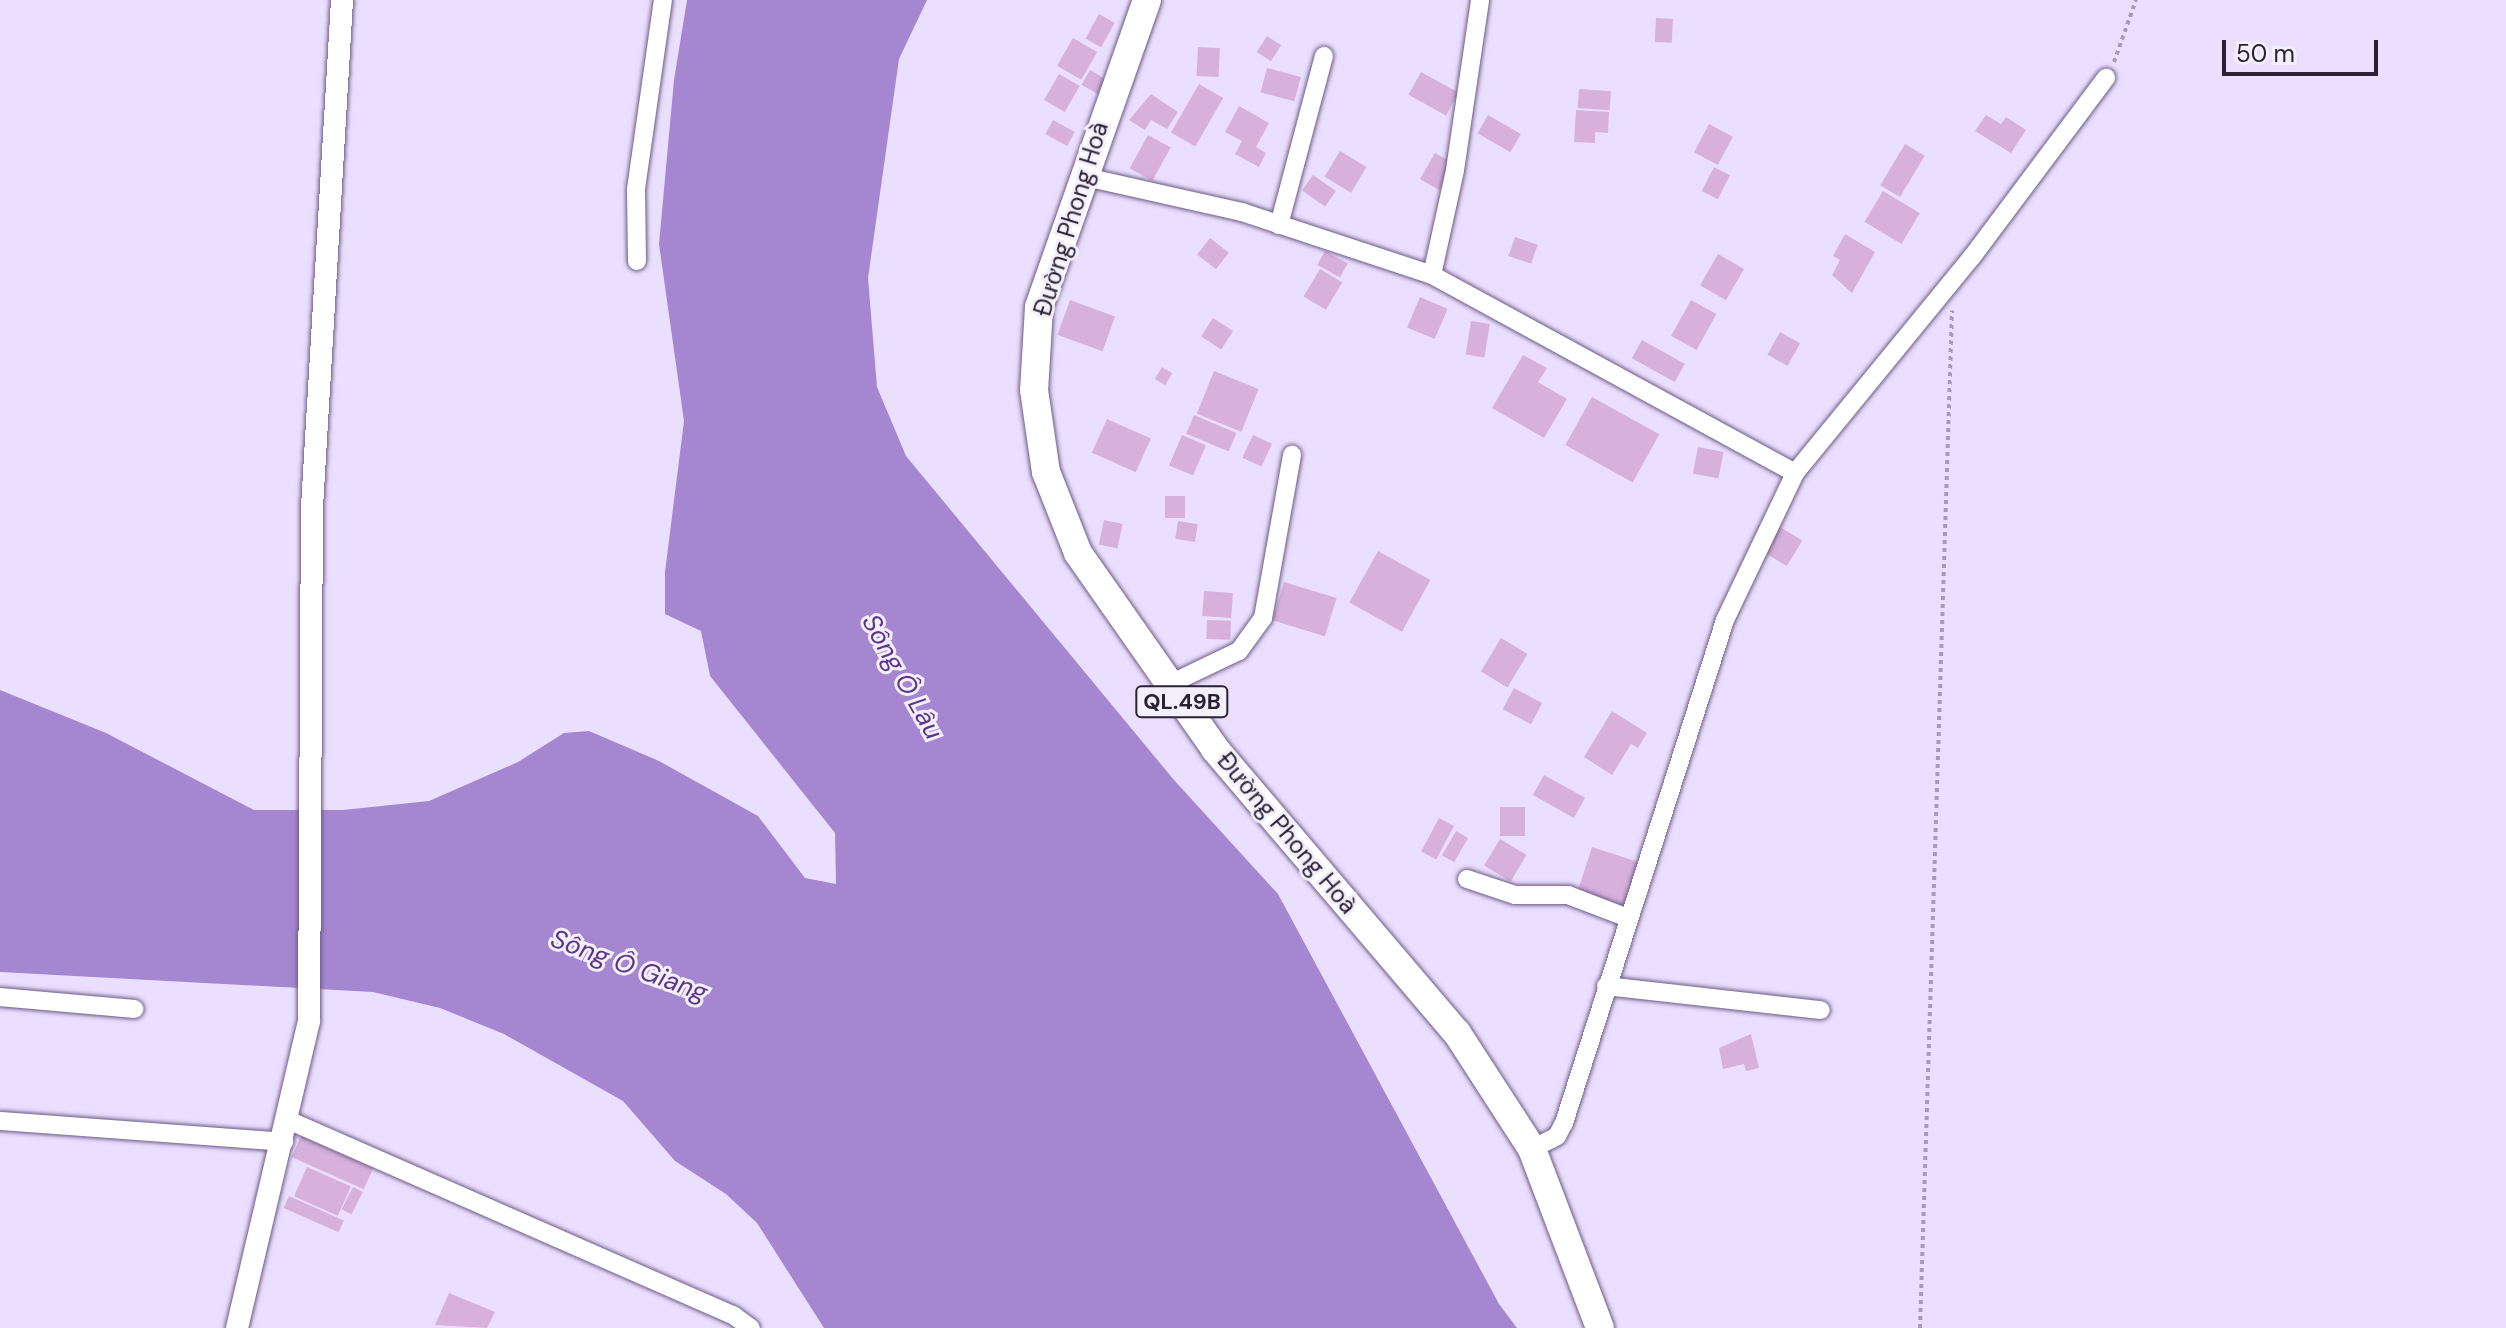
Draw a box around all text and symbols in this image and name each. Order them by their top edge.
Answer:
scale bar [2226,24,2382,74]
text: 50 m [2236,38,2295,69]
street label: Đường Phong Hoà [1028,118,1114,320]
water label: Sông Ô Lâu [855,609,949,745]
road number: QL.49B [1134,684,1230,720]
street label: Đường Phong Hoà [1211,747,1363,919]
water label: Sông Ô Giang [546,923,712,1009]

